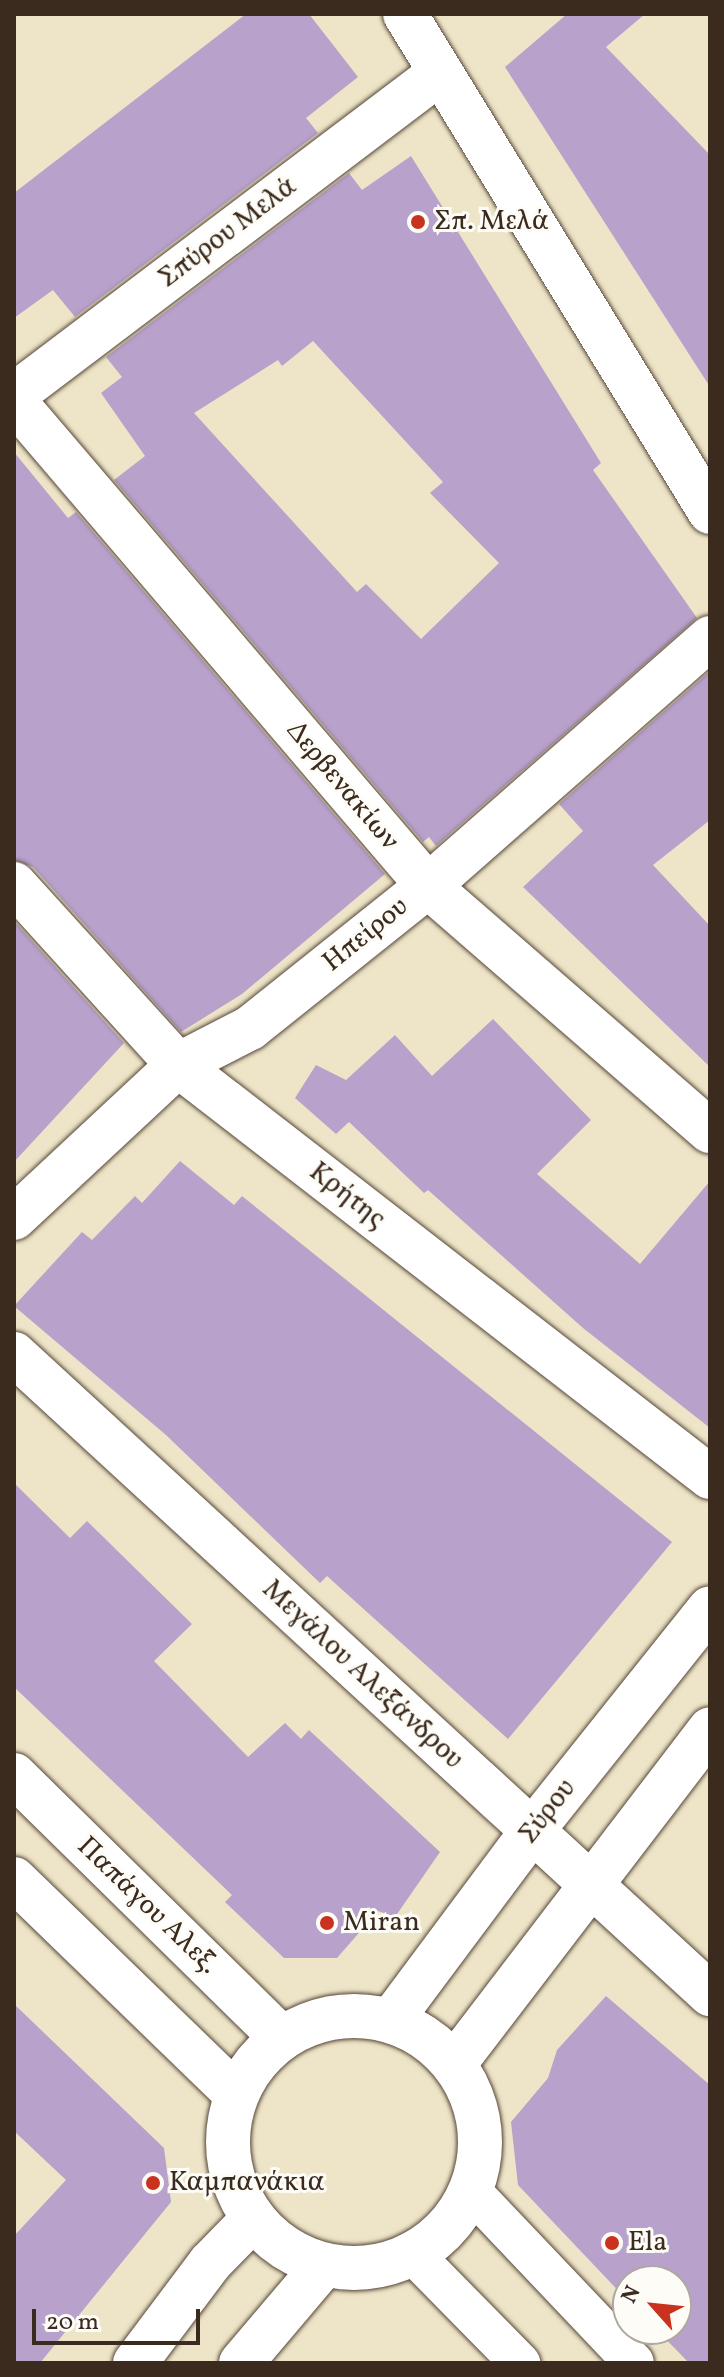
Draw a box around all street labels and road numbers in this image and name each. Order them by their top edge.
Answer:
street label: Σπύρου Μελά [152,170,304,296]
street label: Δερβενακίων [278,715,406,857]
street label: Ηπείρου [316,890,416,980]
street label: Κρήτης [302,1156,392,1236]
street label: Μεγάλου Αλεξάνδρου [255,1573,469,1777]
street label: Σύρου [512,1773,584,1851]
street label: Παπάγου Αλεξ. [69,1830,225,1982]

